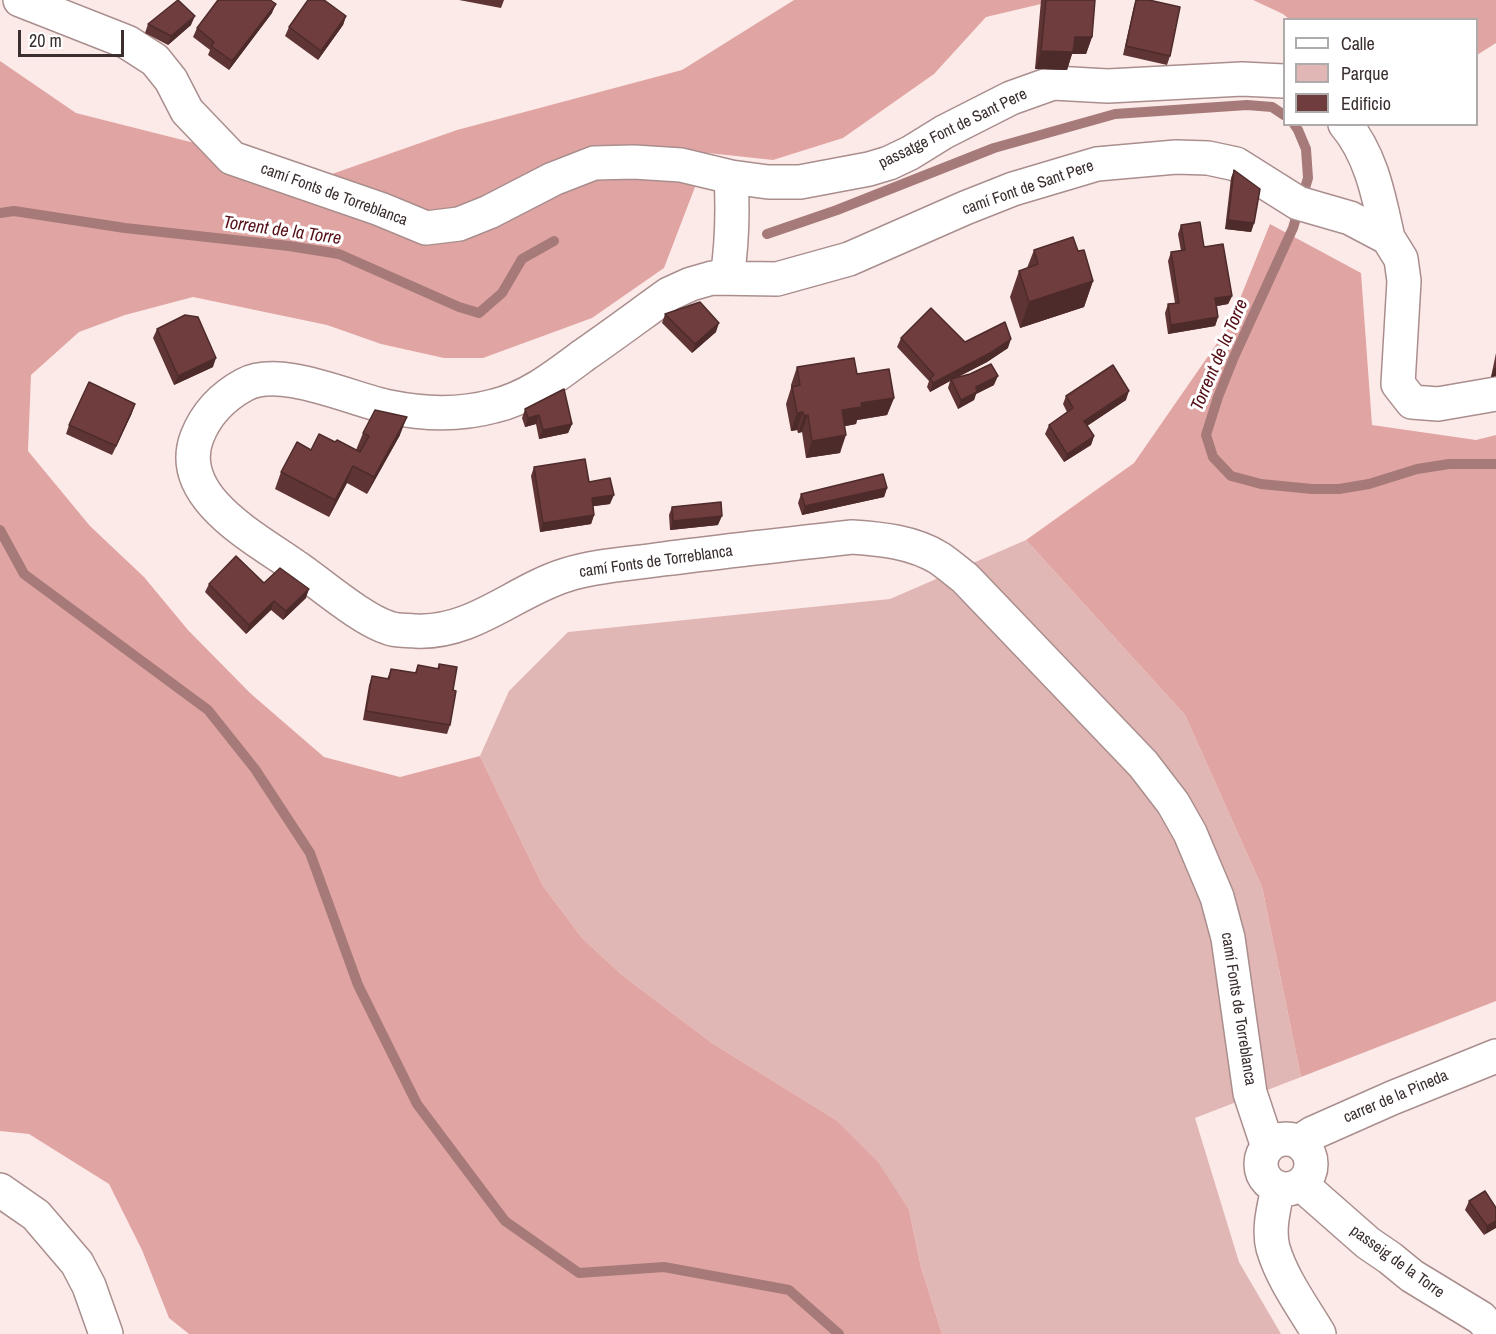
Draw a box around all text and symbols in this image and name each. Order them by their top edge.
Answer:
scale bar [21,18,128,56]
legend [1283,18,1478,126]
text: 20 m [29,28,62,53]
text: Calle [1341,31,1375,56]
text: Parque [1341,61,1389,86]
street label: passatge Font de Sant Pere [876,85,1030,173]
text: Edificio [1341,91,1391,116]
street label: camí Font de Sant Pere [960,156,1096,220]
street label: camí Fonts de Torreblanca [258,160,410,230]
water label: Torrent de la Torre [222,212,342,250]
water label: Torrent de la Torre [1187,296,1253,414]
street label: camí Fonts de Torreblanca [578,542,734,582]
street label: camí Fonts de Torreblanca [1216,931,1260,1087]
street label: carrer de la Pineda [1341,1066,1451,1128]
street label: passeig de la Torre [1346,1221,1448,1303]

